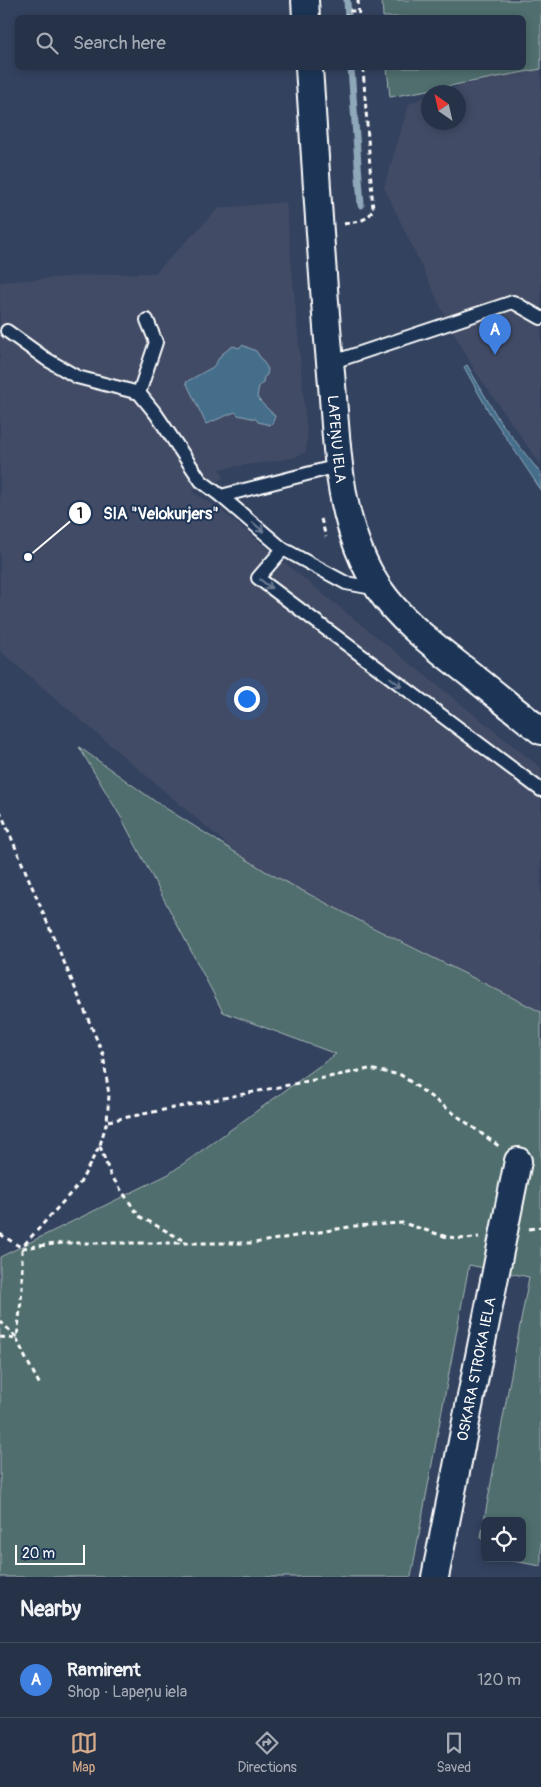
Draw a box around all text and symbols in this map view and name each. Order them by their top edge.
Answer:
search box [15,15,526,70]
icon: search [33,29,61,57]
text: Search here [73,31,166,55]
north arrow [421,85,466,130]
pin: A [479,314,511,355]
street label: LAPEŅU IELA [323,394,350,485]
callout: SIA "Velokurjers" [68,498,228,529]
text: 1 [77,504,83,523]
text: SIA "Velokurjers" [103,504,219,524]
one-way arrow [251,522,264,533]
one-way arrow [259,579,272,590]
one-way arrow [389,677,403,687]
your location [234,686,260,712]
street label: OSKARA STROKA IELA [453,1295,501,1443]
map controls [481,1517,526,1562]
button: locate [481,1517,526,1562]
scale bar [15,1542,85,1565]
text: 20 m [22,1545,55,1562]
text: Nearby [20,1596,81,1623]
text: Ramirent [67,1658,141,1682]
text: A [31,1670,41,1690]
text: 120 m [477,1670,521,1690]
text: Shop · Lapeņu iela [67,1682,187,1702]
tab: Map [70,1729,98,1776]
tab: Directions [237,1729,297,1776]
tab: Saved [436,1729,471,1776]

